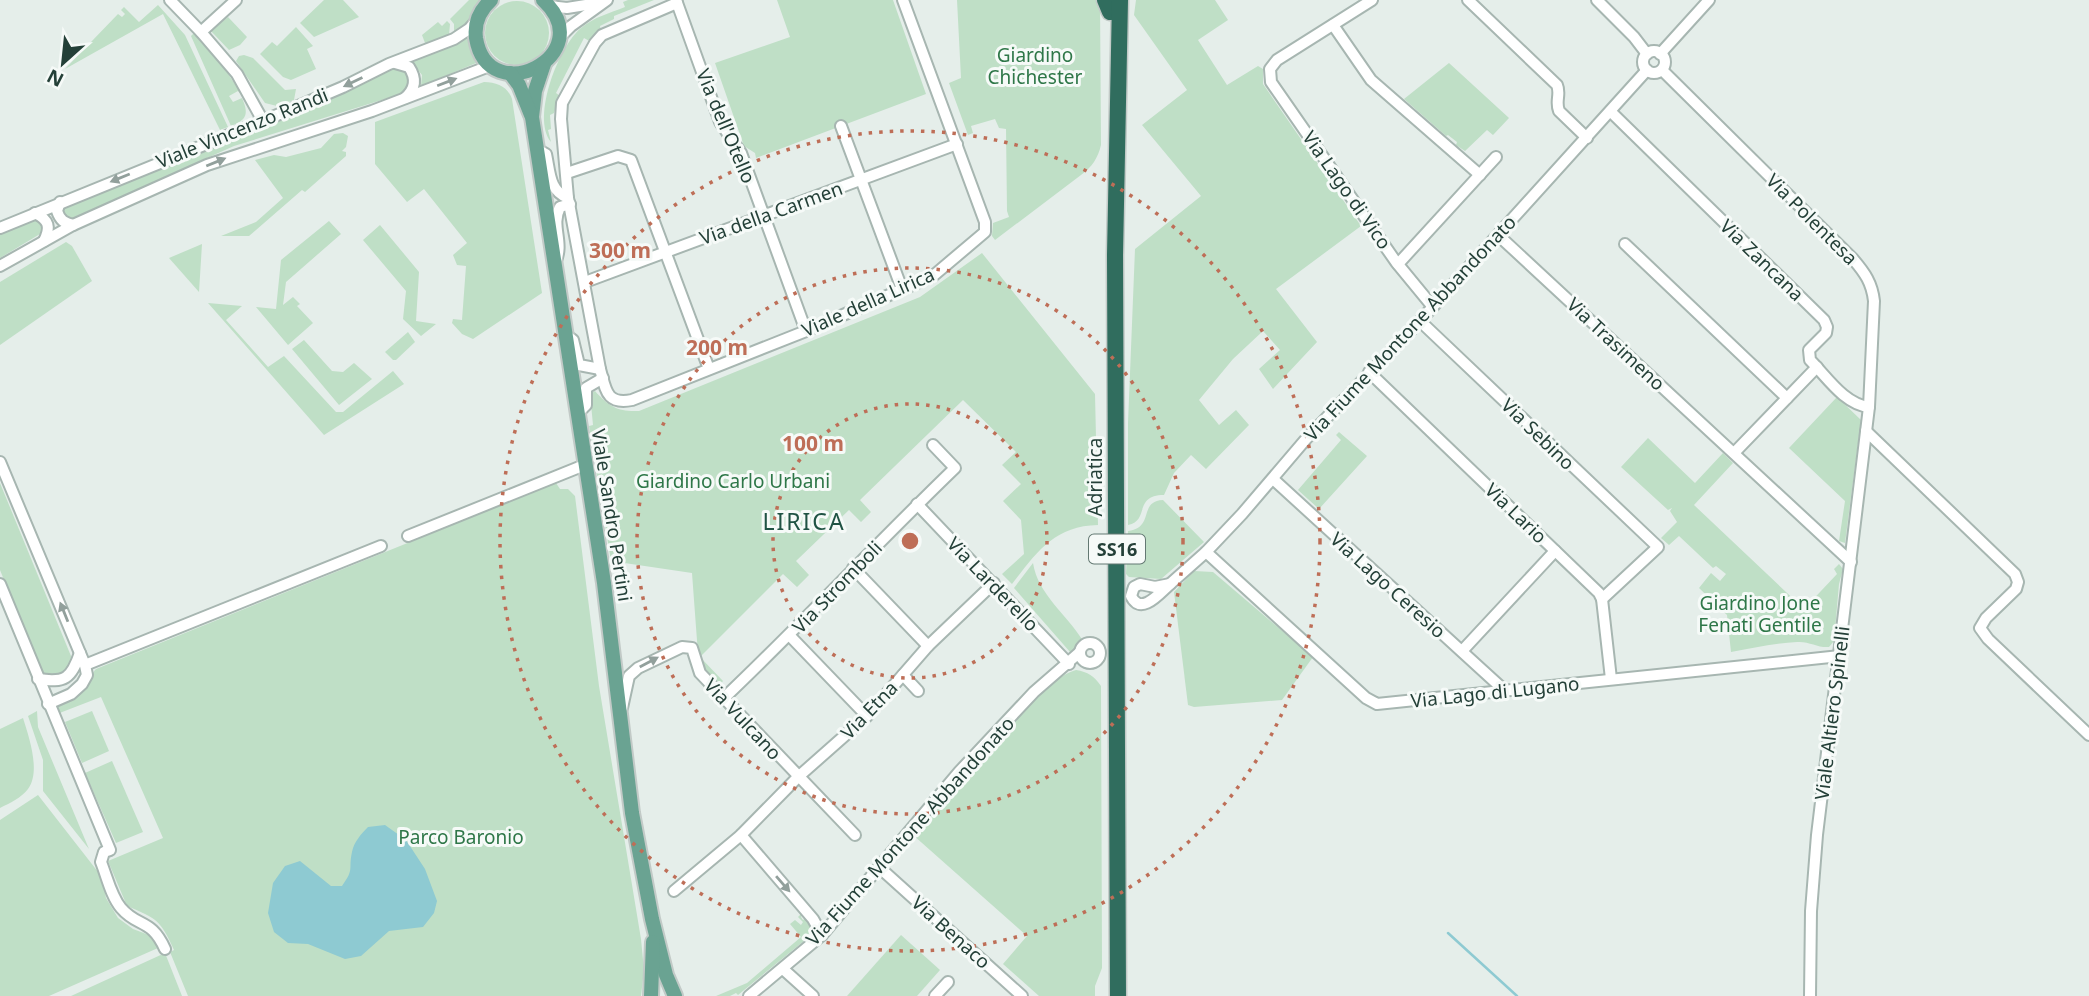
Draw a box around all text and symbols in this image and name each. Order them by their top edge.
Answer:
north arrow [28,28,98,98]
park label: Giardino Chichester [988,42,1083,90]
text: N [42,63,68,93]
street label: Via dell'Otello [690,65,762,187]
one-way arrow [343,77,363,88]
one-way arrow [437,77,458,88]
street label: Viale Vincenzo Randi [152,82,332,174]
street label: Via Lago di Vico [1296,126,1398,254]
one-way arrow [205,156,226,167]
street label: Via Polentesa [1761,168,1863,270]
one-way arrow [109,173,130,184]
street label: Via della Carmen [696,175,846,251]
street label: Via Fiume Montone Abbandonato [1298,209,1522,447]
street label: Via Zancana [1714,213,1810,307]
text: 300 m [589,236,651,264]
street label: Viale della Lirica [798,261,938,343]
street label: Via Trasimeno [1561,292,1671,396]
text: 200 m [686,333,748,361]
street label: Via Sebino [1496,392,1580,476]
street label: Viale Sandro Pertini [586,427,638,603]
text: 100 m [782,429,844,457]
street label: Adriatica [1082,438,1108,516]
park label: Giardino Carlo Urbani [636,468,830,494]
street label: Via Lario [1479,477,1553,549]
district label: LIRICA [762,505,846,537]
street label: Via Lago Ceresio [1325,526,1451,644]
centre of rings [898,529,922,553]
street label: Via Larderello [941,531,1045,637]
road number: SS16 [1089,534,1145,564]
street label: Via Stromboli [786,535,888,639]
park label: Giardino Jone Fenati Gentile [1698,590,1822,638]
one-way arrow [59,602,70,623]
street label: Viale Altiero Spinelli [1808,625,1856,801]
one-way arrow [640,656,659,668]
street label: Via Lago di Lugano [1409,670,1581,714]
street label: Via Vulcano [698,673,788,765]
street label: Via Etna [835,675,903,745]
street label: Via Fiume Montone Abbandonato [800,711,1020,951]
park label: Parco Baronio [398,824,524,850]
one-way arrow [775,875,791,893]
street label: Via Benaco [906,890,996,974]

